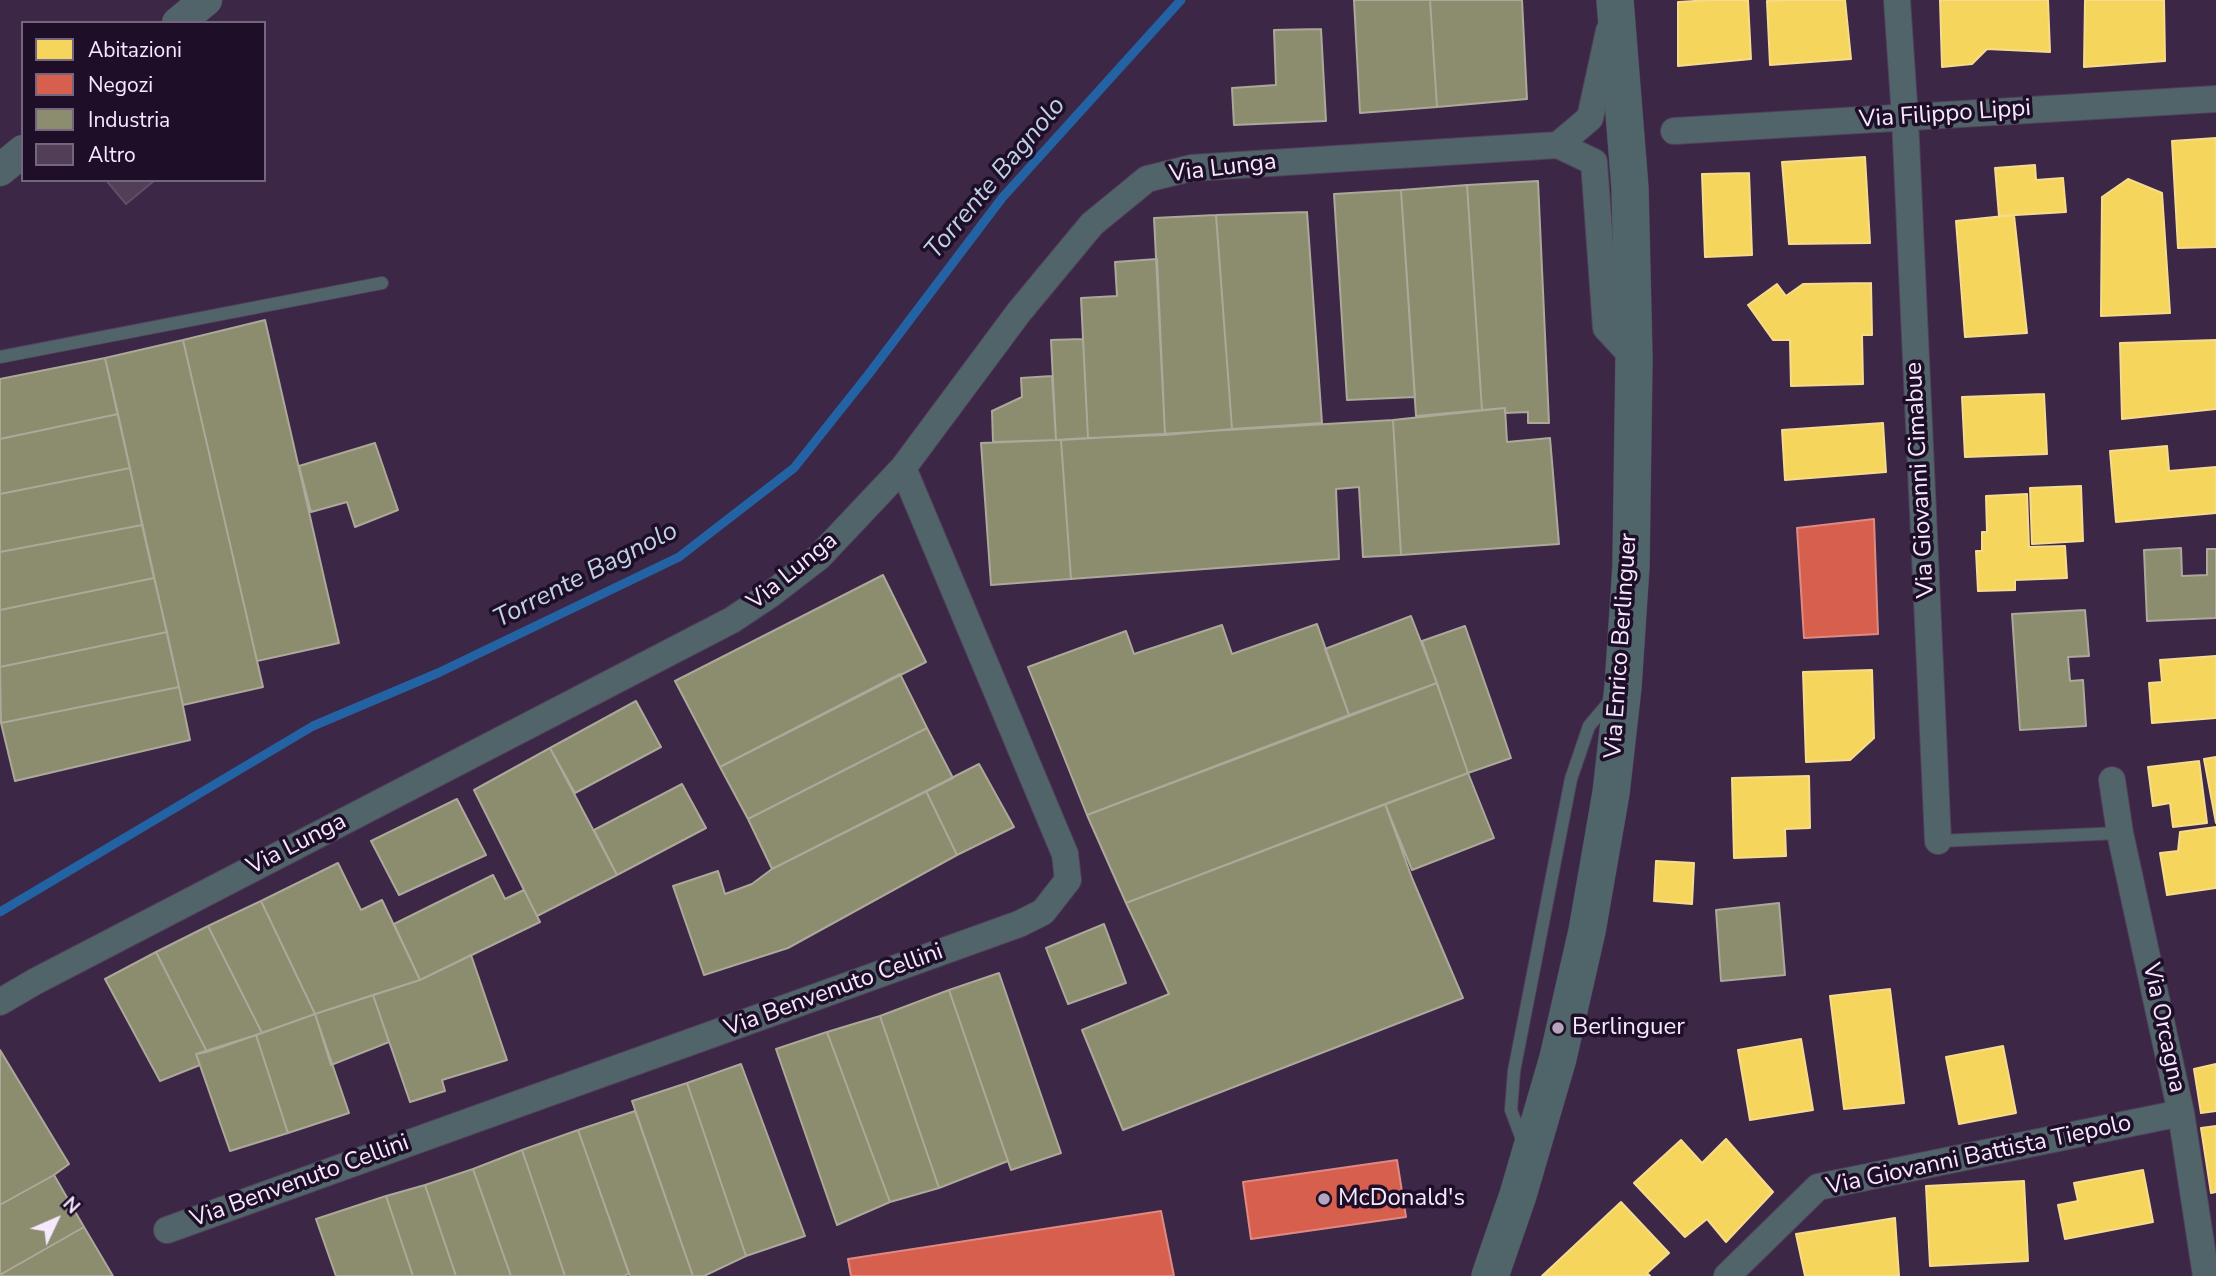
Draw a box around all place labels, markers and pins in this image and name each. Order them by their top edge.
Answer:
place label: Berlinguer [1572,1014,1685,1042]
marker: Berlinguer [1550,1020,1566,1036]
place label: McDonald's [1338,1185,1465,1213]
marker: McDonald's [1316,1191,1332,1207]

